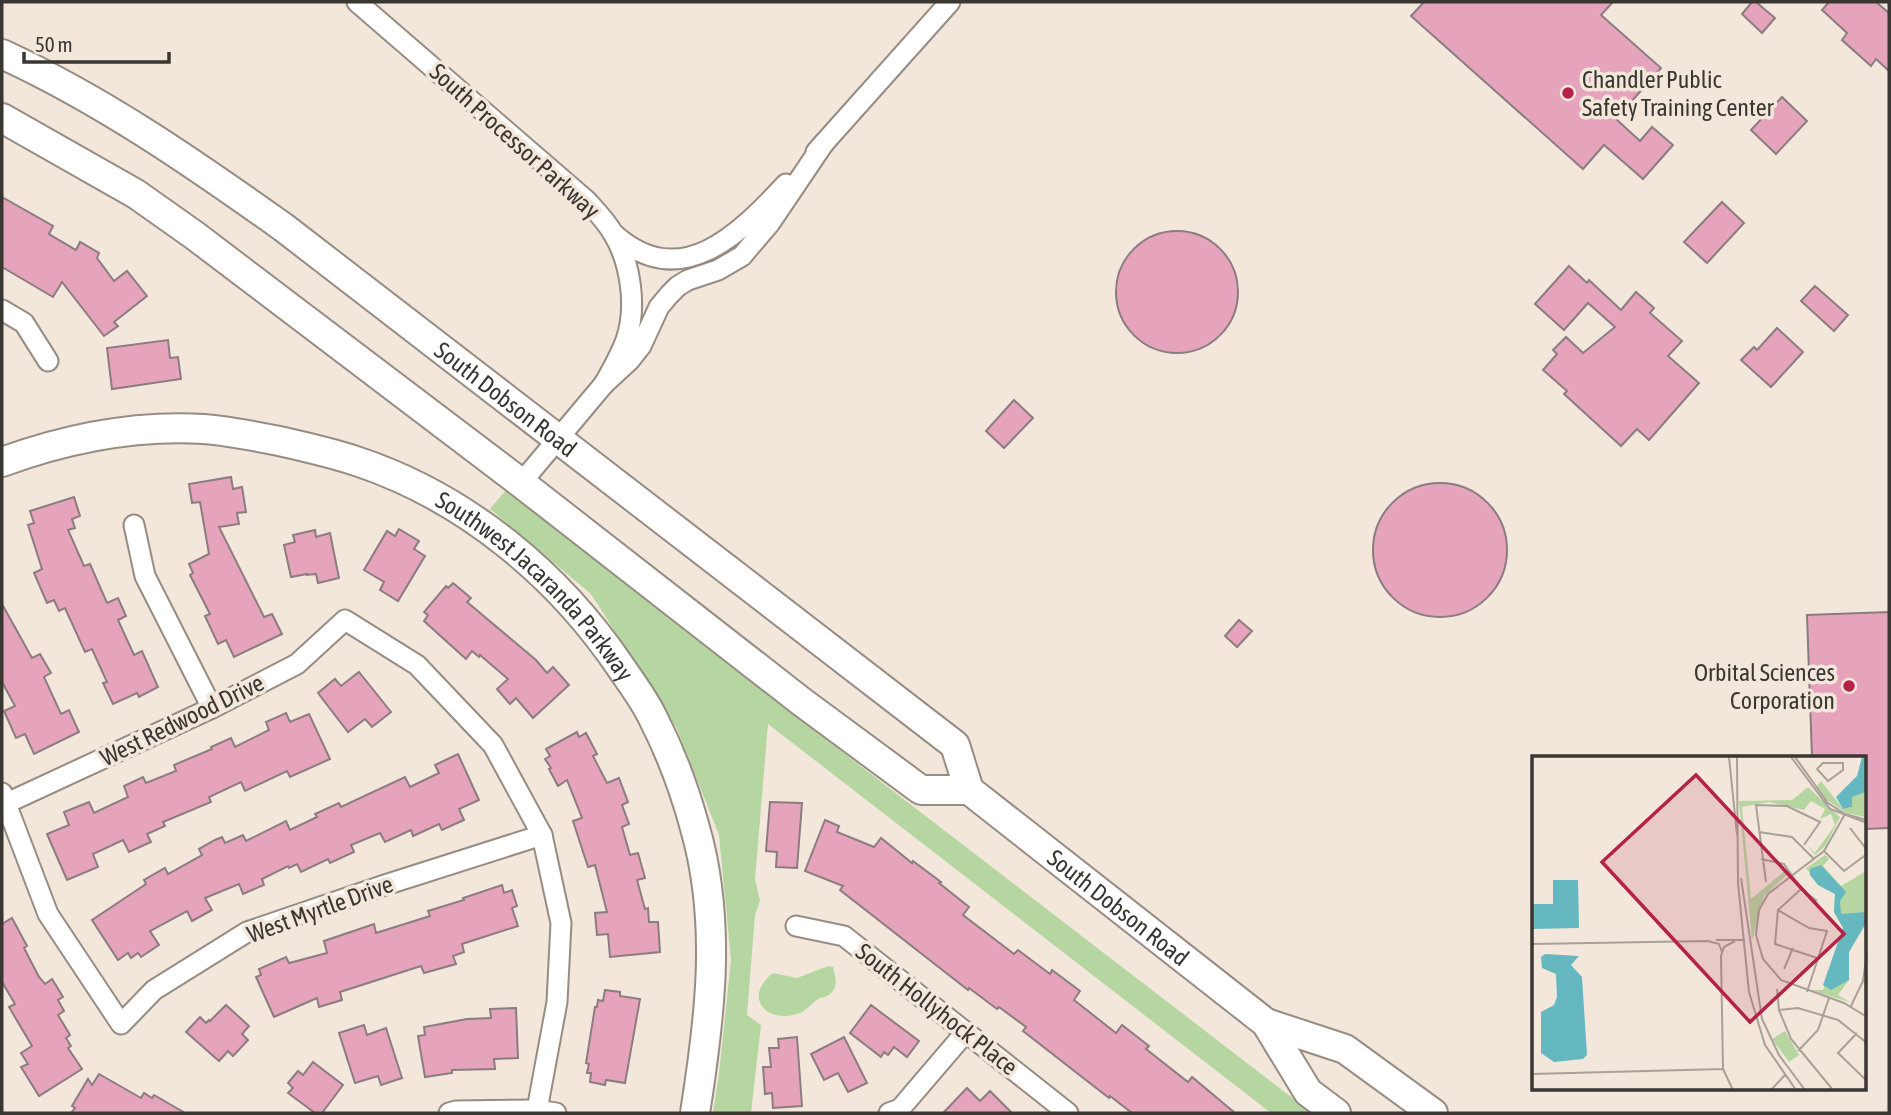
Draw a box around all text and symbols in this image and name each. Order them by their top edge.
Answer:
scale bar [24,21,170,65]
text: 50 m [35,32,73,56]
street label: South Processor Parkway [425,58,605,224]
place label: Chandler Public Safety Training Center [1582,66,1775,121]
marker: Chandler Public Safety Training Center [1560,85,1576,101]
street label: South Dobson Road [430,336,582,462]
street label: Southwest Jacaranda Parkway [431,486,639,686]
place label: Orbital Sciences Corporation [1694,659,1835,714]
street label: West Redwood Drive [96,669,268,771]
marker: Orbital Sciences Corporation [1841,678,1857,694]
inset map [1532,756,1867,1090]
street label: South Dobson Road [1043,844,1194,971]
street label: West Myrtle Drive [244,870,396,948]
street label: South Hollyhock Place [851,938,1023,1080]

